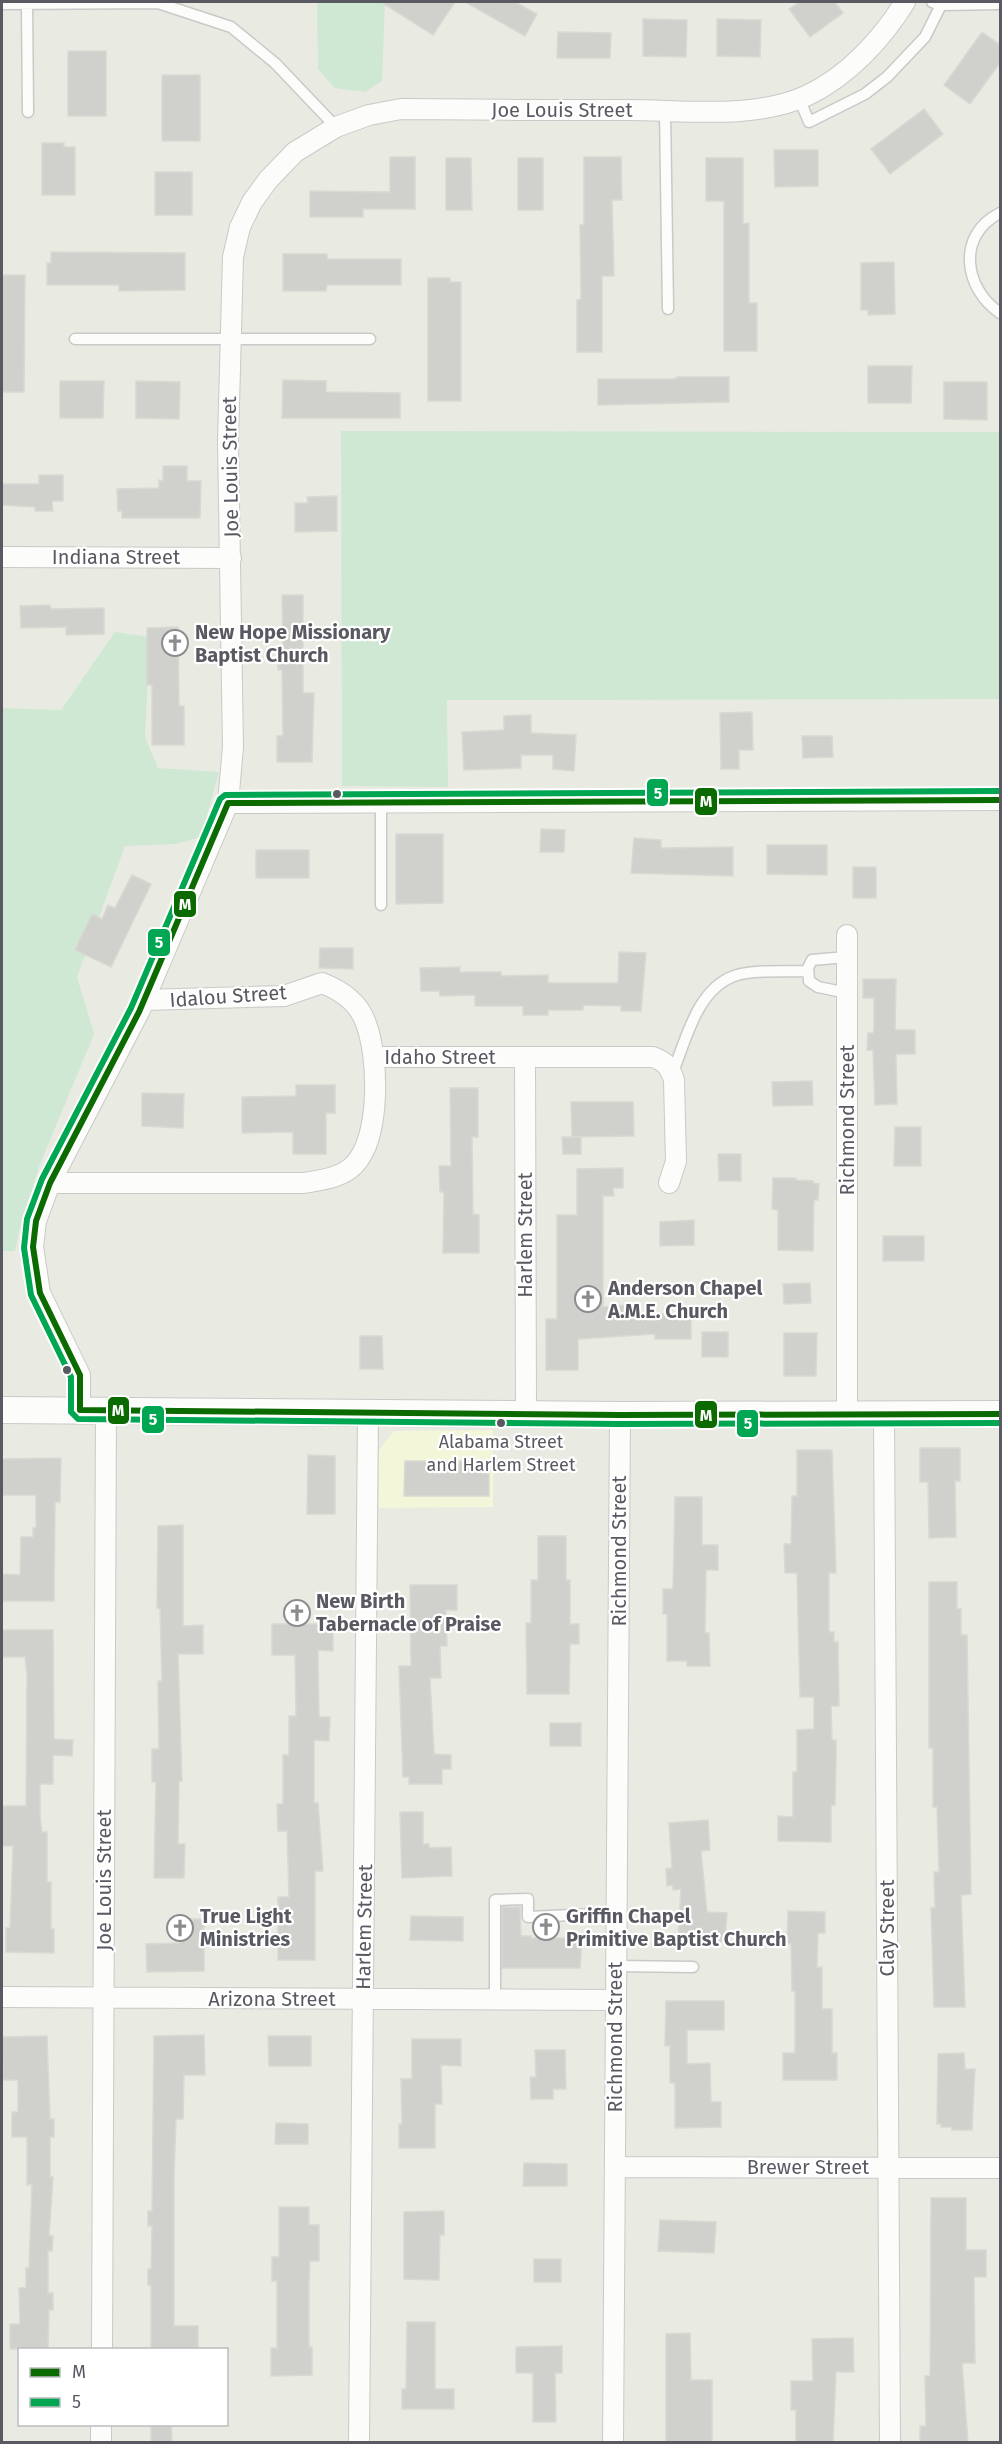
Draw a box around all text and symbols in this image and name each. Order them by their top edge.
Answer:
street label: Joe Louis Street [491,98,633,122]
street label: Joe Louis Street [217,395,243,538]
street label: Indiana Street [52,545,181,569]
place label: New Hope Missionary Baptist Church [195,620,391,667]
church icon: New Hope Missionary Baptist Church [160,628,190,658]
line badge: 5 [646,778,669,807]
text: 5 [654,784,663,803]
line badge: M [694,787,718,816]
unlabelled marker [331,788,343,800]
text: M [700,792,713,811]
line badge: M [173,890,197,918]
text: M [179,895,192,914]
line badge: 5 [147,928,171,957]
text: 5 [155,933,164,952]
street label: Idalou Street [169,980,288,1012]
street label: Richmond Street [835,1044,859,1196]
street label: Idaho Street [384,1045,497,1069]
street label: Harlem Street [513,1171,537,1298]
place label: Anderson Chapel A.M.E. Church [607,1276,763,1323]
church icon: Anderson Chapel A.M.E. Church [573,1284,603,1314]
unlabelled marker [61,1364,73,1376]
line badge: M [107,1396,130,1425]
line badge: M [694,1400,718,1429]
text: M [112,1401,125,1420]
line badge: 5 [141,1405,165,1434]
text: M [700,1406,713,1425]
line badge: 5 [736,1409,759,1438]
text: 5 [149,1410,158,1429]
text: 5 [744,1414,753,1433]
marker: Alabama Street and Harlem Street [495,1417,507,1429]
place label: Alabama Street and Harlem Street [427,1431,576,1476]
street label: Richmond Street [607,1475,631,1627]
place label: New Birth Tabernacle of Praise [316,1589,501,1636]
church icon: New Birth Tabernacle of Praise [282,1598,312,1628]
street label: Joe Louis Street [92,1809,116,1951]
street label: Harlem Street [351,1863,377,1990]
street label: Clay Street [875,1879,899,1976]
place label: True Light Ministries [200,1904,292,1951]
place label: Griffin Chapel Primitive Baptist Church [566,1904,787,1951]
church icon: Griffin Chapel Primitive Baptist Church [531,1912,561,1942]
church icon: True Light Ministries [165,1913,195,1943]
street label: Richmond Street [603,1961,627,2113]
street label: Arizona Street [208,1987,336,2011]
street label: Brewer Street [747,2155,870,2179]
legend [18,2348,228,2426]
text: M [72,2361,86,2383]
text: 5 [72,2391,81,2413]

